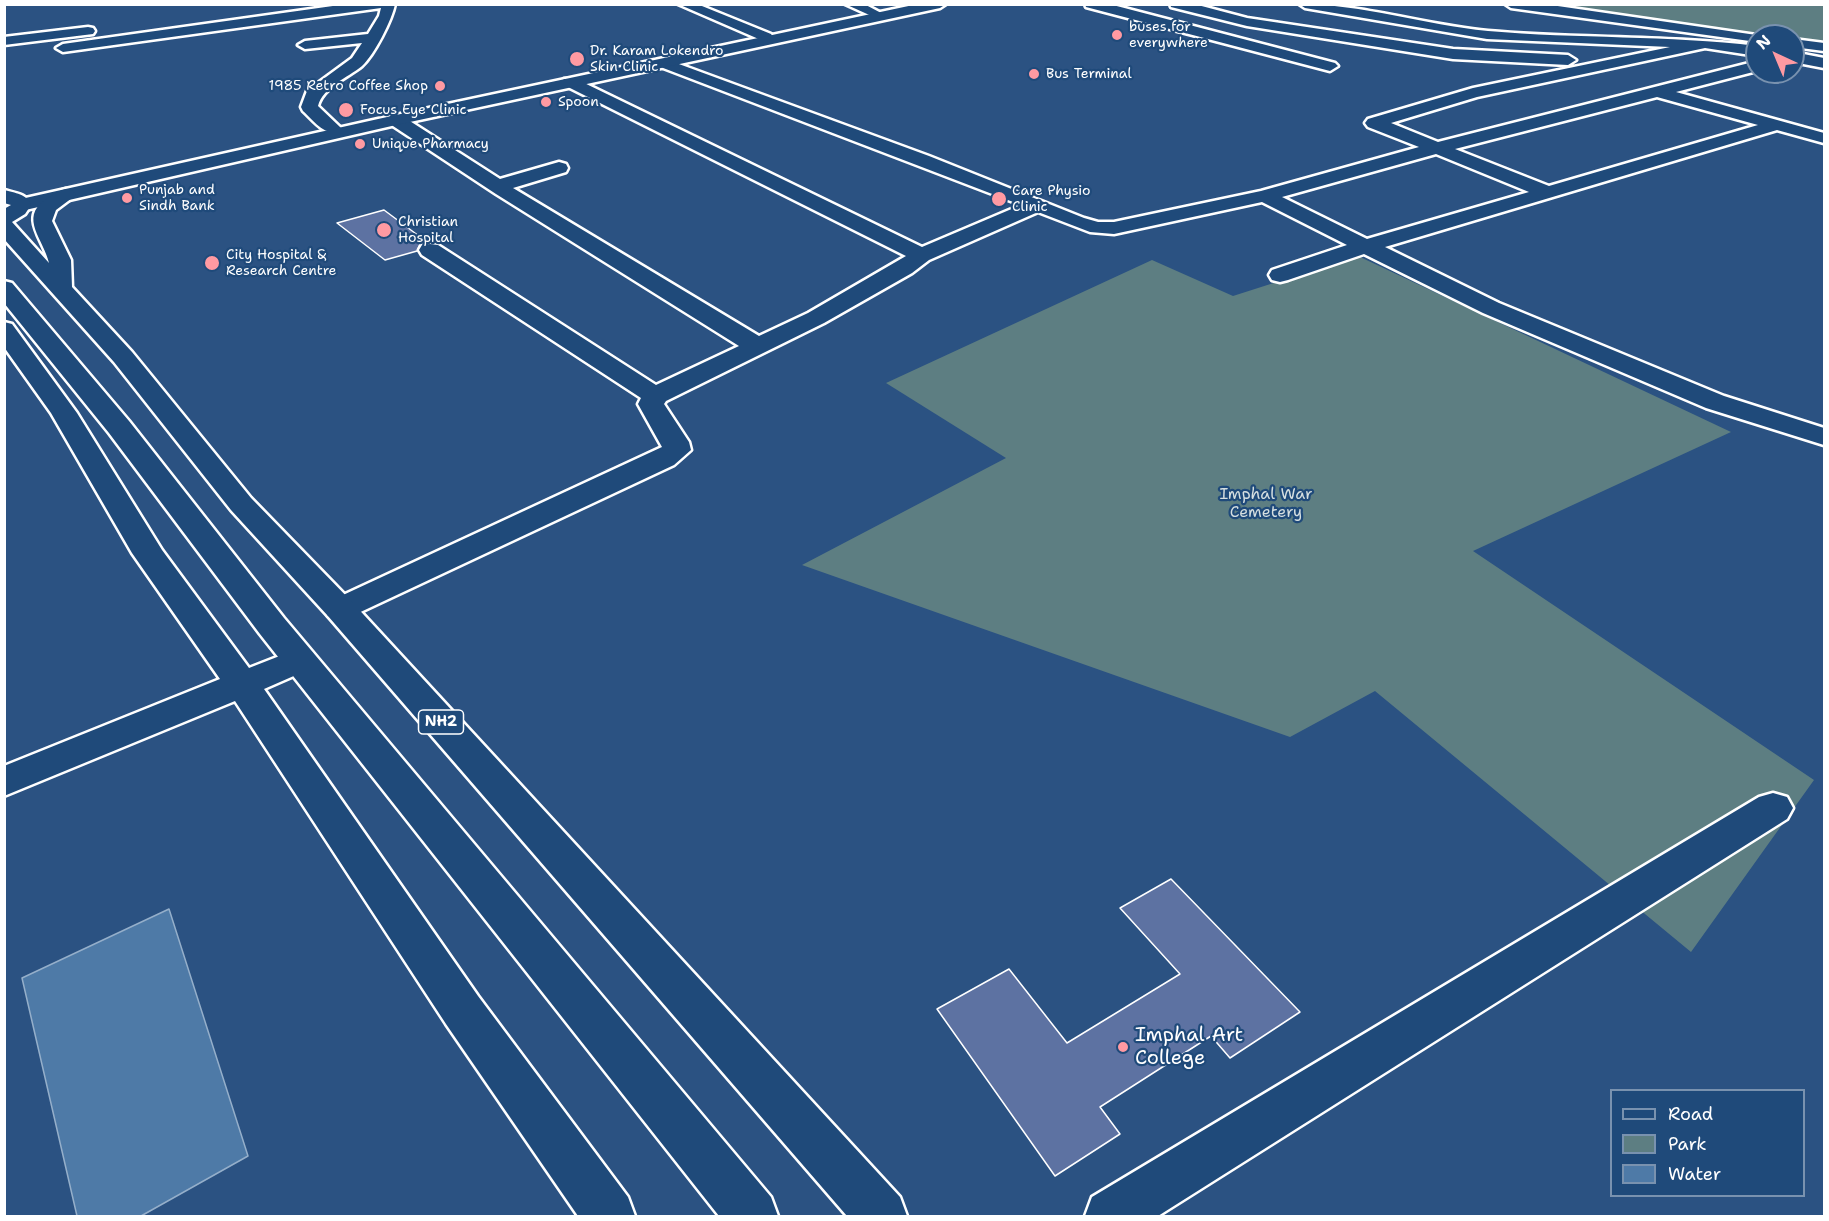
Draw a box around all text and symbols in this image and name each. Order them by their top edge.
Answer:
place label: buses for everywhere [1129,19,1208,51]
north arrow [1745,24,1805,84]
marker: buses for everywhere [1110,28,1124,42]
text: N [1752,30,1775,54]
place label: Dr. Karam Lokendro Skin Clinic [590,43,723,76]
marker: Dr. Karam Lokendro Skin Clinic [568,50,586,68]
place label: Bus Terminal [1046,66,1132,82]
marker: Bus Terminal [1027,67,1041,81]
place label: 1985 Retro Coffee Shop [269,78,428,94]
marker: 1985 Retro Coffee Shop [433,79,447,93]
place label: Spoon [558,94,599,110]
marker: Spoon [539,95,553,109]
marker: Focus Eye Clinic [337,101,355,119]
place label: Focus Eye Clinic [360,102,466,118]
place label: Unique Pharmacy [372,136,489,152]
marker: Unique Pharmacy [353,137,367,151]
place label: Punjab and Sindh Bank [139,182,215,214]
place label: Care Physio Clinic [1012,183,1091,216]
marker: Care Physio Clinic [990,190,1008,208]
marker: Punjab and Sindh Bank [120,191,134,205]
place label: Christian Hospital [398,214,458,246]
marker: Christian Hospital [375,221,393,239]
place label: City Hospital & Research Centre [226,247,336,280]
marker: City Hospital & Research Centre [203,254,221,272]
park label: Imphal War Cemetery [1219,485,1313,523]
road number: NH2 [418,710,464,734]
place label: Imphal Art College [1135,1024,1243,1071]
marker: Imphal Art College [1116,1040,1130,1054]
legend [1610,1089,1805,1197]
text: Road [1668,1102,1713,1126]
text: Park [1668,1132,1707,1156]
text: Water [1668,1162,1721,1186]

